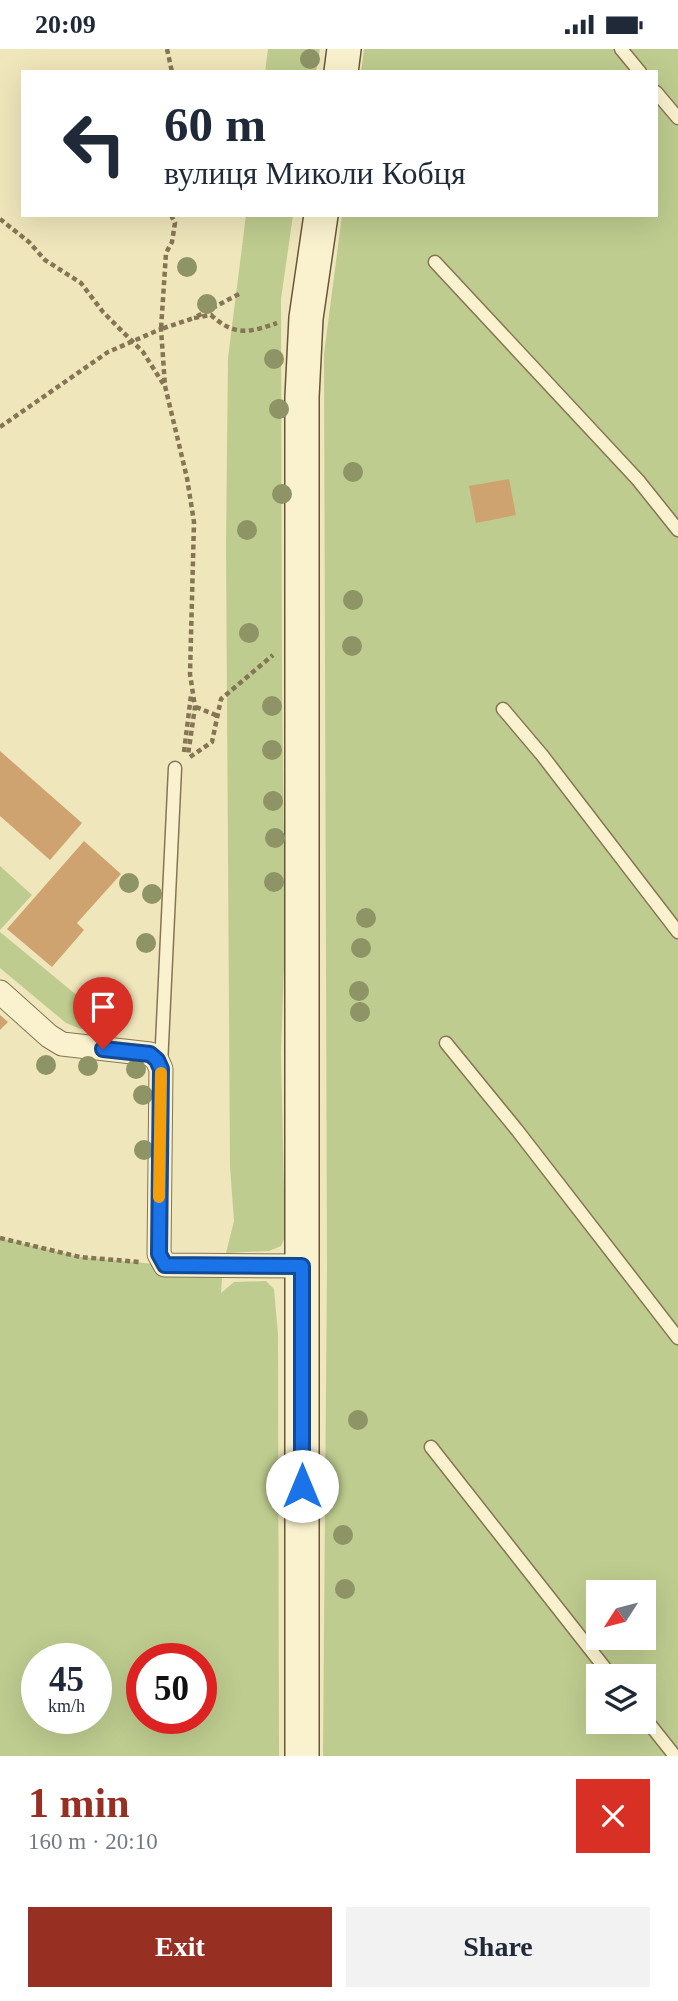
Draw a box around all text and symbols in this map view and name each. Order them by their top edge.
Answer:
text: 20:09 [35,10,96,39]
text: 60 m [164,97,266,152]
icon: left [49,98,140,189]
text: вулиця Миколи Кобця [164,155,466,191]
pin [73,977,133,1049]
icon: arrive [84,988,122,1026]
position arrow [265,1449,339,1523]
north arrow [586,1580,656,1650]
map controls [586,1580,656,1734]
speed limit sign: 50 [126,1643,217,1734]
text: 45 [49,1660,84,1699]
button: layers [586,1664,656,1734]
text: km/h [48,1696,85,1716]
button: close [576,1779,650,1853]
text: 1 min [28,1780,130,1826]
text: 160 m · 20:10 [28,1829,158,1854]
button: Exit [28,1907,332,1987]
button: Share [346,1907,650,1987]

